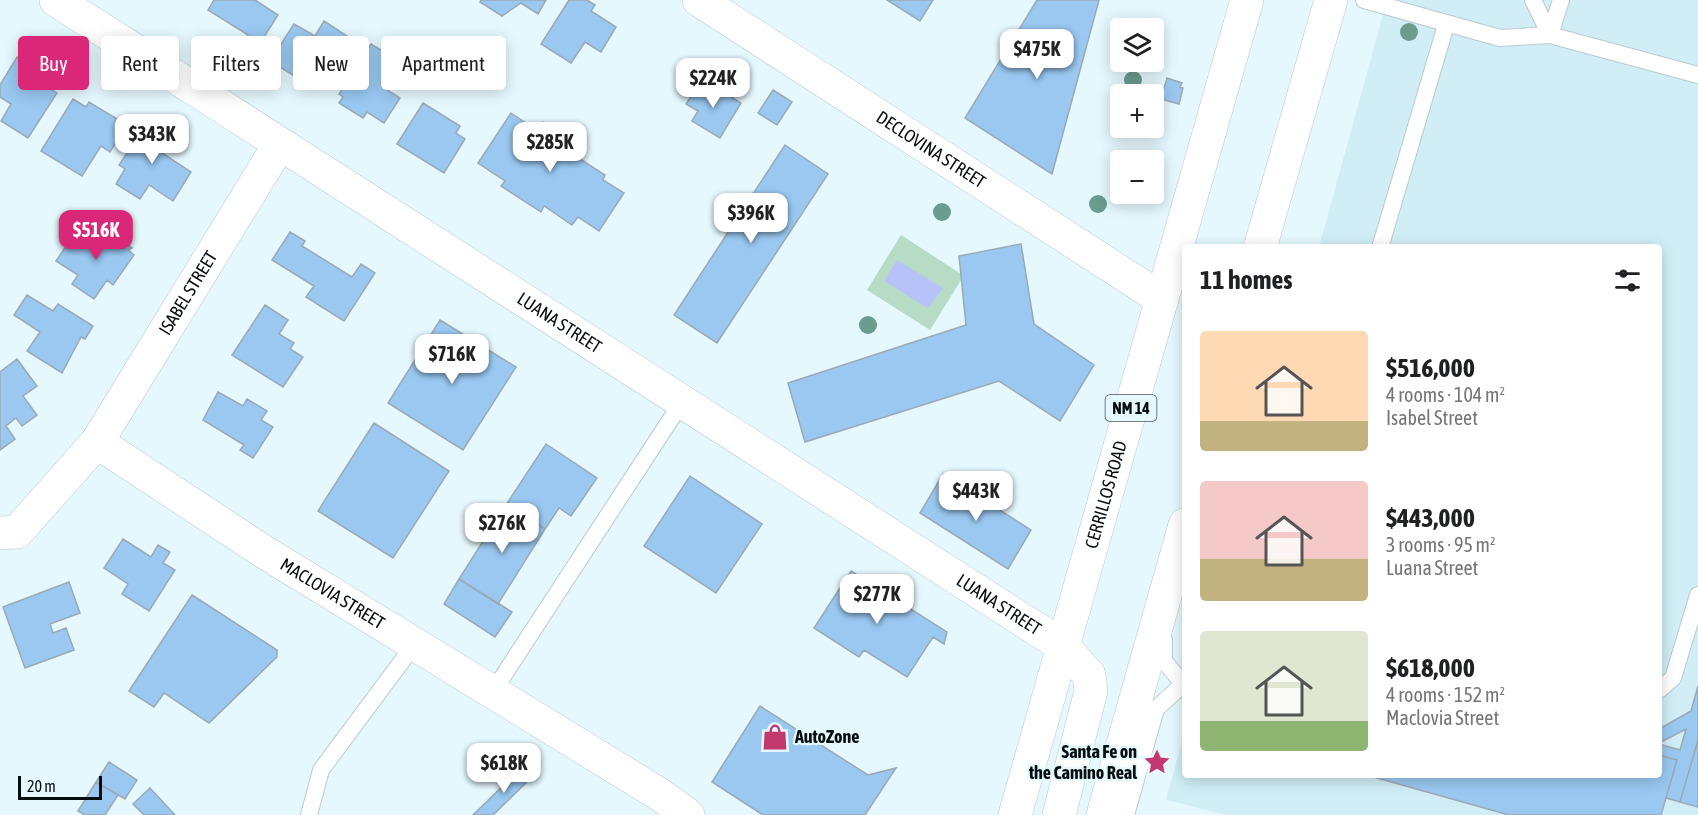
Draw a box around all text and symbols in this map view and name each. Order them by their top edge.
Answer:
map controls [1110,18,1164,204]
button: layers [1110,18,1164,72]
pin: $475K [995,29,1079,80]
chip: Buy [18,36,89,90]
chip: Rent [101,36,179,90]
chip: Filters [191,36,281,90]
chip: New [293,36,369,90]
chip: Apartment [381,36,506,90]
text: $475K [1014,37,1060,60]
pin: $224K [671,58,755,109]
text: $224K [690,66,736,89]
button: + [1110,84,1164,138]
street label: DECLOVINA STREET [873,106,990,192]
pin: $343K [110,114,194,165]
text: $343K [129,122,175,145]
pin: $285K [508,122,592,173]
text: $285K [527,130,573,153]
button: − [1110,150,1164,204]
pin: $396K [709,193,793,244]
text: $396K [728,201,774,224]
pin: $516K [54,210,138,261]
text: $516K [73,218,119,241]
street label: ISABEL STREET [154,247,221,339]
icon: filters [1611,264,1644,297]
text: 11 homes [1200,265,1293,295]
street label: LUANA STREET [514,288,606,357]
pin: $716K [410,334,494,385]
text: $716K [429,342,475,365]
text: $516,000 [1386,353,1475,383]
icon: home [1248,355,1320,427]
text: 4 rooms · 104 m² [1386,383,1505,406]
road number: NM 14 [1106,395,1156,421]
text: Isabel Street [1386,406,1478,429]
street label: CERRILLOS ROAD [1080,438,1131,551]
pin: $443K [934,471,1018,522]
text: $443K [953,479,999,502]
pin: $276K [460,503,544,554]
text: $443,000 [1386,503,1475,533]
icon: home [1248,505,1320,577]
text: $276K [479,511,525,534]
text: 3 rooms · 95 m² [1386,533,1496,556]
street label: MACLOVIA STREET [277,553,389,633]
text: Luana Street [1386,556,1478,579]
street label: LUANA STREET [953,570,1045,639]
pin: $277K [835,574,919,625]
text: $277K [854,582,900,605]
text: $618,000 [1386,653,1475,683]
icon: home [1248,655,1320,727]
text: 4 rooms · 152 m² [1386,683,1505,706]
text: Maclovia Street [1386,706,1499,729]
shop icon: AutoZone [760,722,790,752]
place label: AutoZone [794,726,859,747]
place label: Santa Fe on the Camino Real [1028,741,1137,783]
pin: $618K [462,743,546,794]
place icon: Santa Fe on the Camino Real [1142,747,1172,777]
text: $618K [481,751,527,774]
scale bar [18,773,102,800]
text: 20 m [27,777,56,795]

